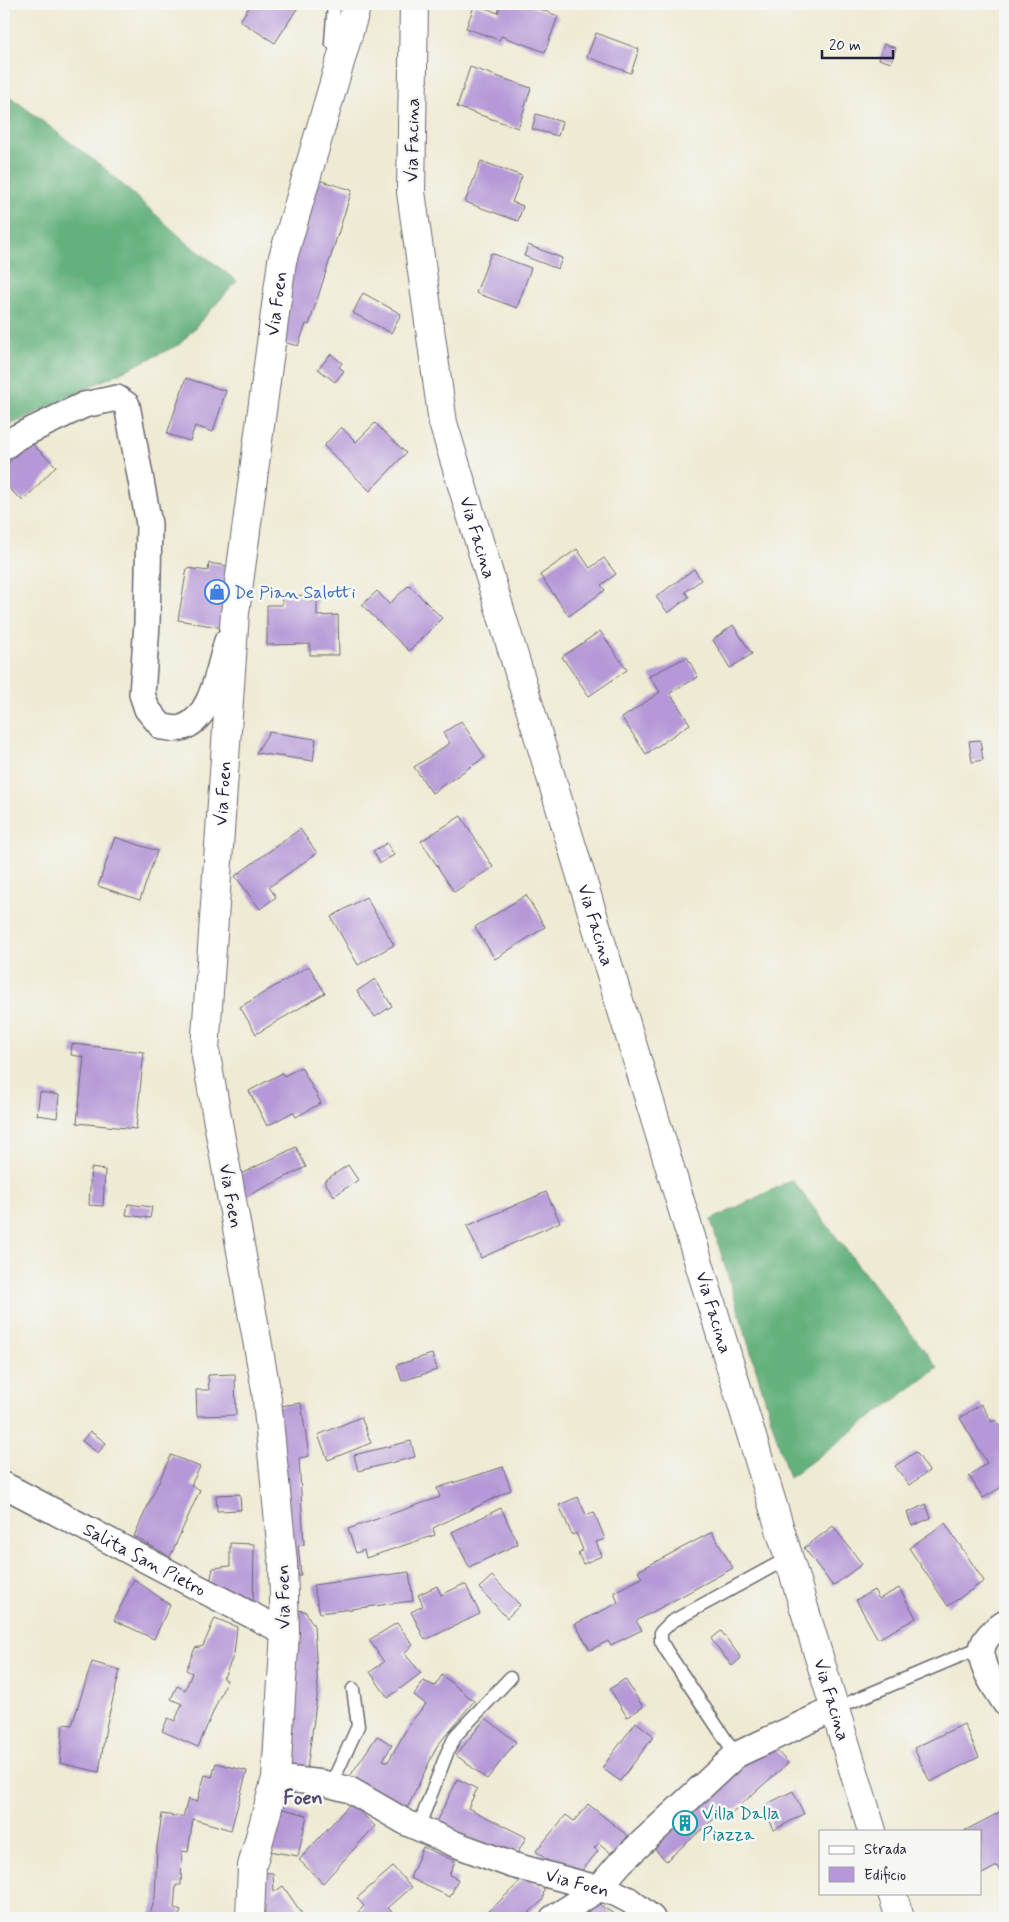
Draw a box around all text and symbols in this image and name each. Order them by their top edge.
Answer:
scale bar [822,28,893,60]
text: 20 m [829,36,861,56]
street label: Via Facina [400,98,426,182]
street label: Via Foen [261,270,293,338]
street label: Via Facina [453,494,501,582]
shop icon: De Pian Salotti [204,579,230,605]
place label: De Pian Salotti [234,581,356,605]
street label: Via Foen [209,760,238,827]
street label: Via Facina [571,881,619,969]
street label: Via Foen [213,1162,247,1230]
street label: Via Facina [689,1269,737,1357]
street label: Salita San Pietro [79,1518,210,1603]
street label: Via Foen [271,1564,297,1630]
street label: Via Facina [807,1656,855,1744]
district label: Foen [283,1785,323,1812]
place label: Villa Dalla Piazza [702,1802,780,1847]
building icon: Villa Dalla Piazza [672,1810,698,1836]
legend [819,1830,982,1894]
text: Strada [864,1840,907,1860]
street label: Via Foen [543,1864,612,1904]
text: Edificio [864,1866,906,1886]

